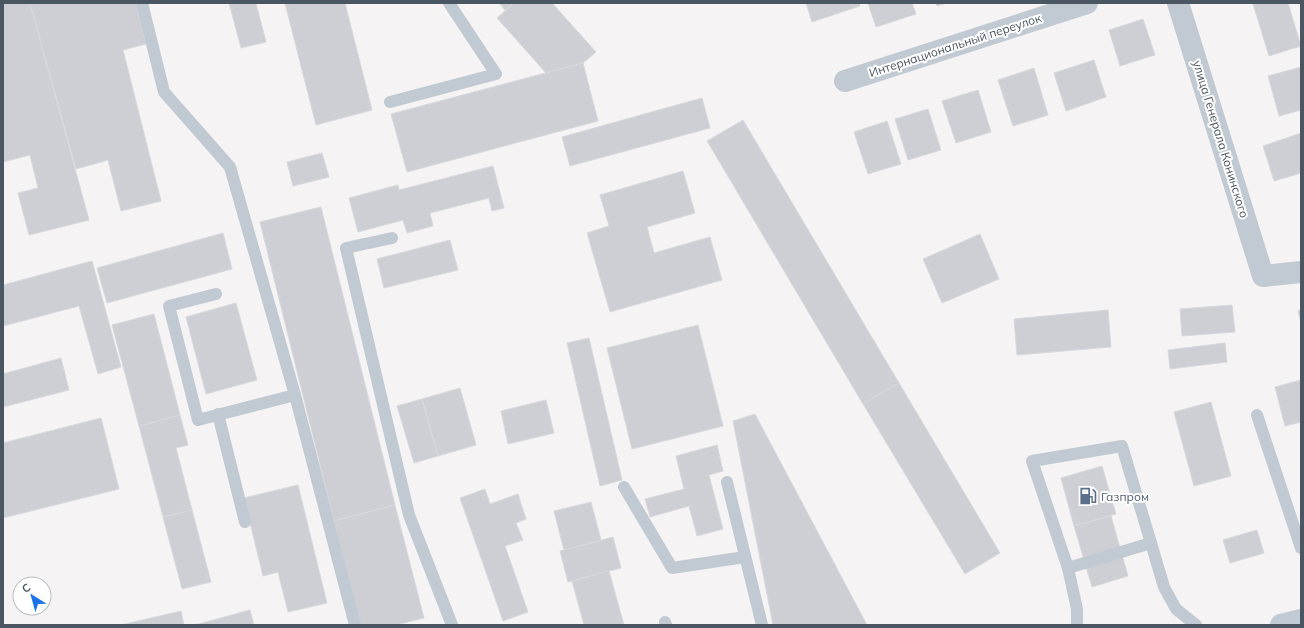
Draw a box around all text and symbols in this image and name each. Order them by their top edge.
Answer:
street label: Интернациональный переулок [867,10,1044,80]
street label: улица Генерала Конинского [1190,58,1252,220]
fuel station icon: Газпром [1078,486,1098,506]
place label: Газпром [1101,489,1149,504]
north arrow [12,576,52,616]
text: С [19,580,34,596]

